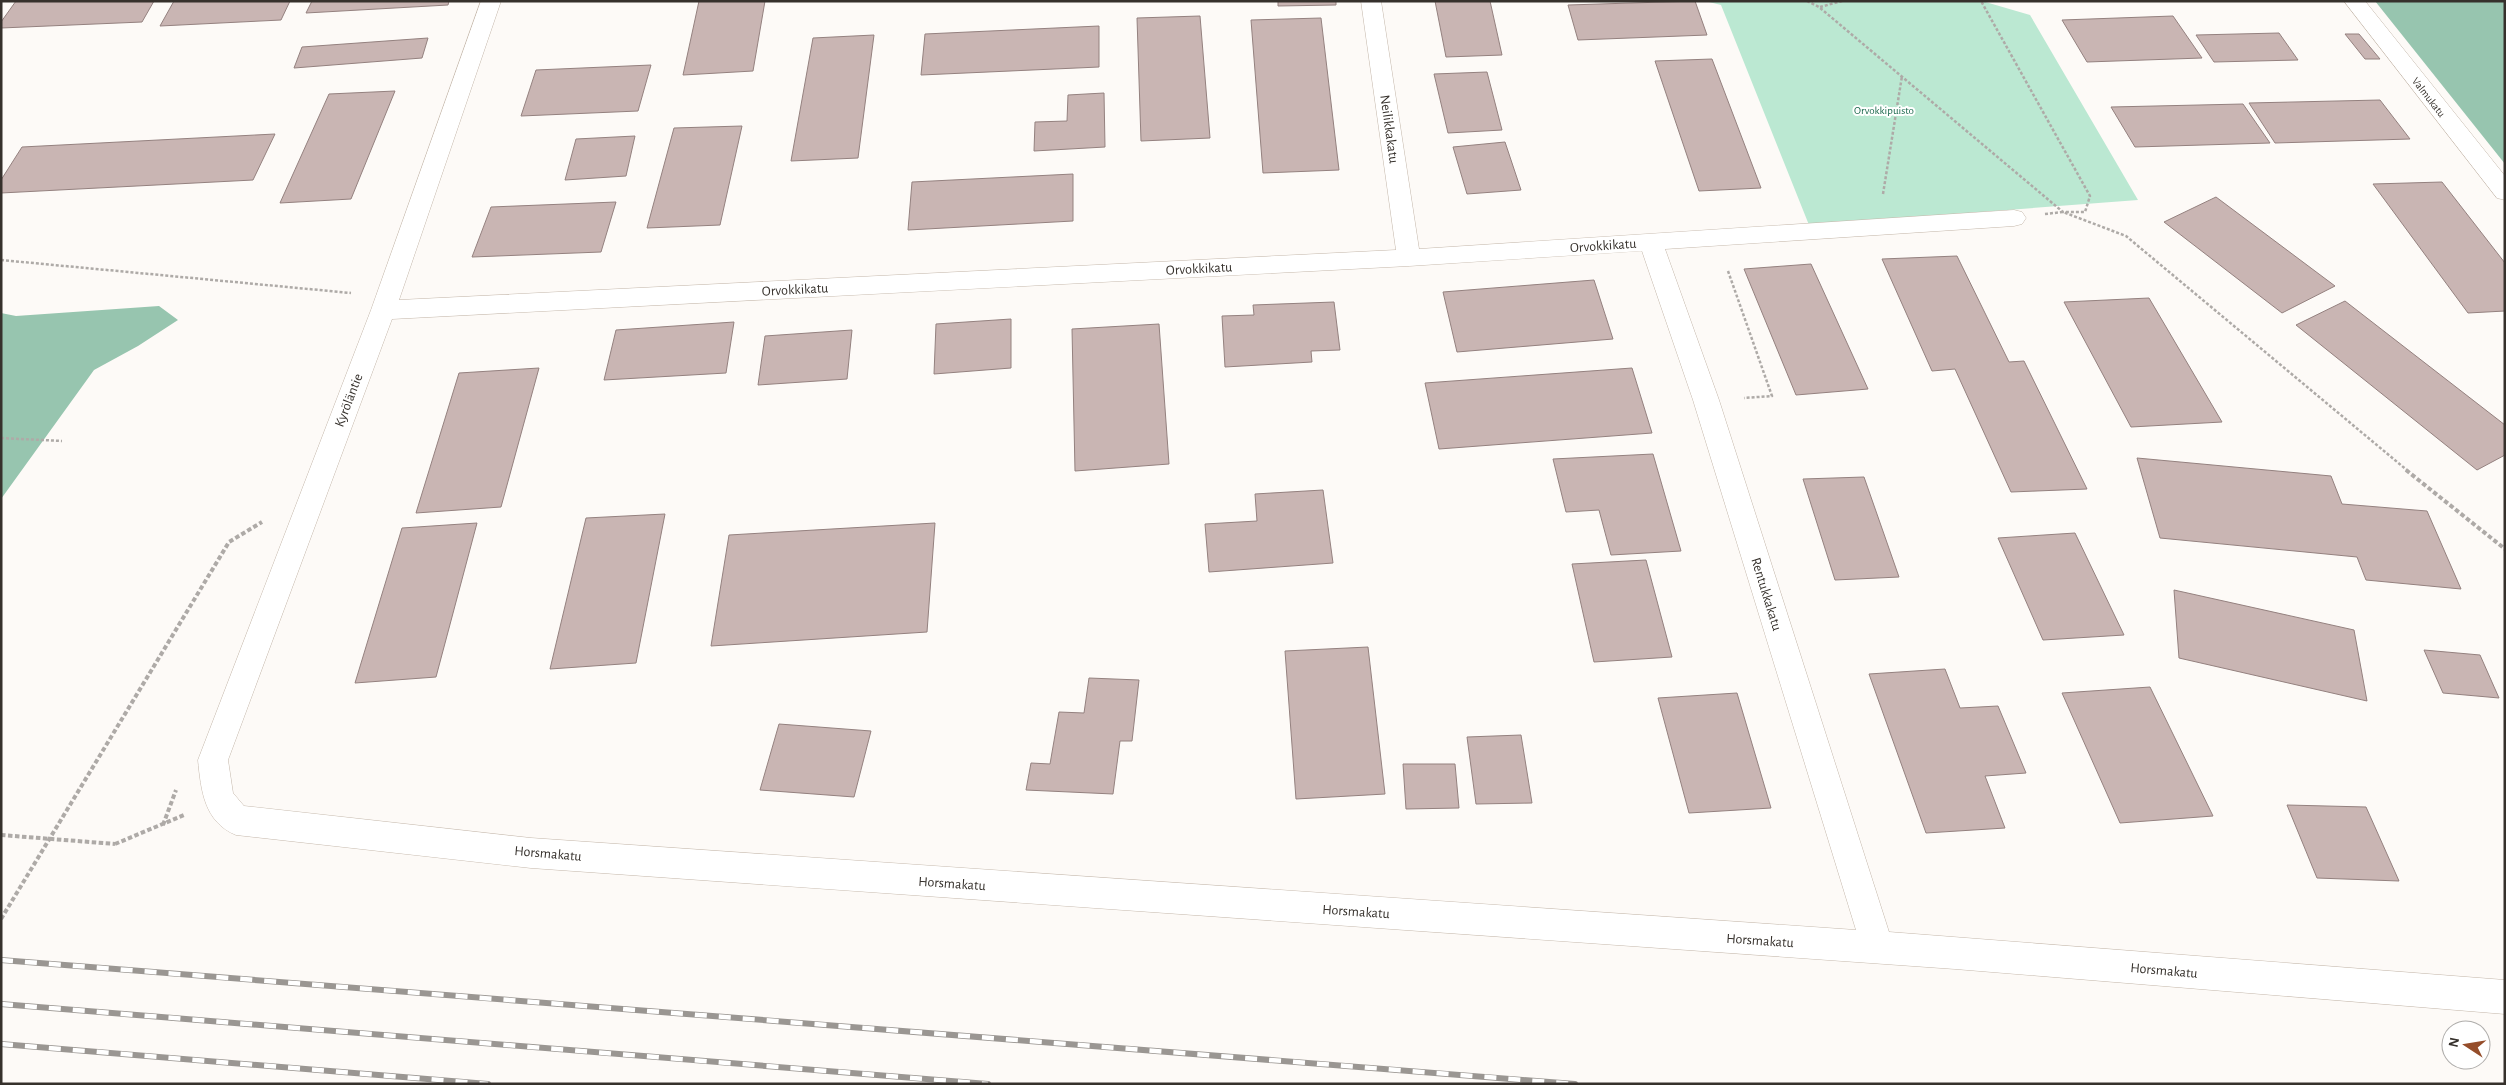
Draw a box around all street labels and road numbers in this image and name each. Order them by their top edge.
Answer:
street label: Valmukatu [2410,75,2448,119]
street label: Neilikkakatu [1377,94,1401,164]
street label: Orvokkikatu [1569,237,1637,255]
street label: Orvokkikatu [1165,260,1233,278]
street label: Orvokkikatu [761,281,829,299]
street label: Kyröläntie [332,372,365,429]
street label: Rentukkakatu [1748,556,1784,633]
street label: Horsmakatu [514,844,582,864]
street label: Horsmakatu [918,875,986,893]
street label: Horsmakatu [1322,903,1390,921]
street label: Horsmakatu [1726,932,1794,950]
street label: Horsmakatu [2130,961,2198,981]

